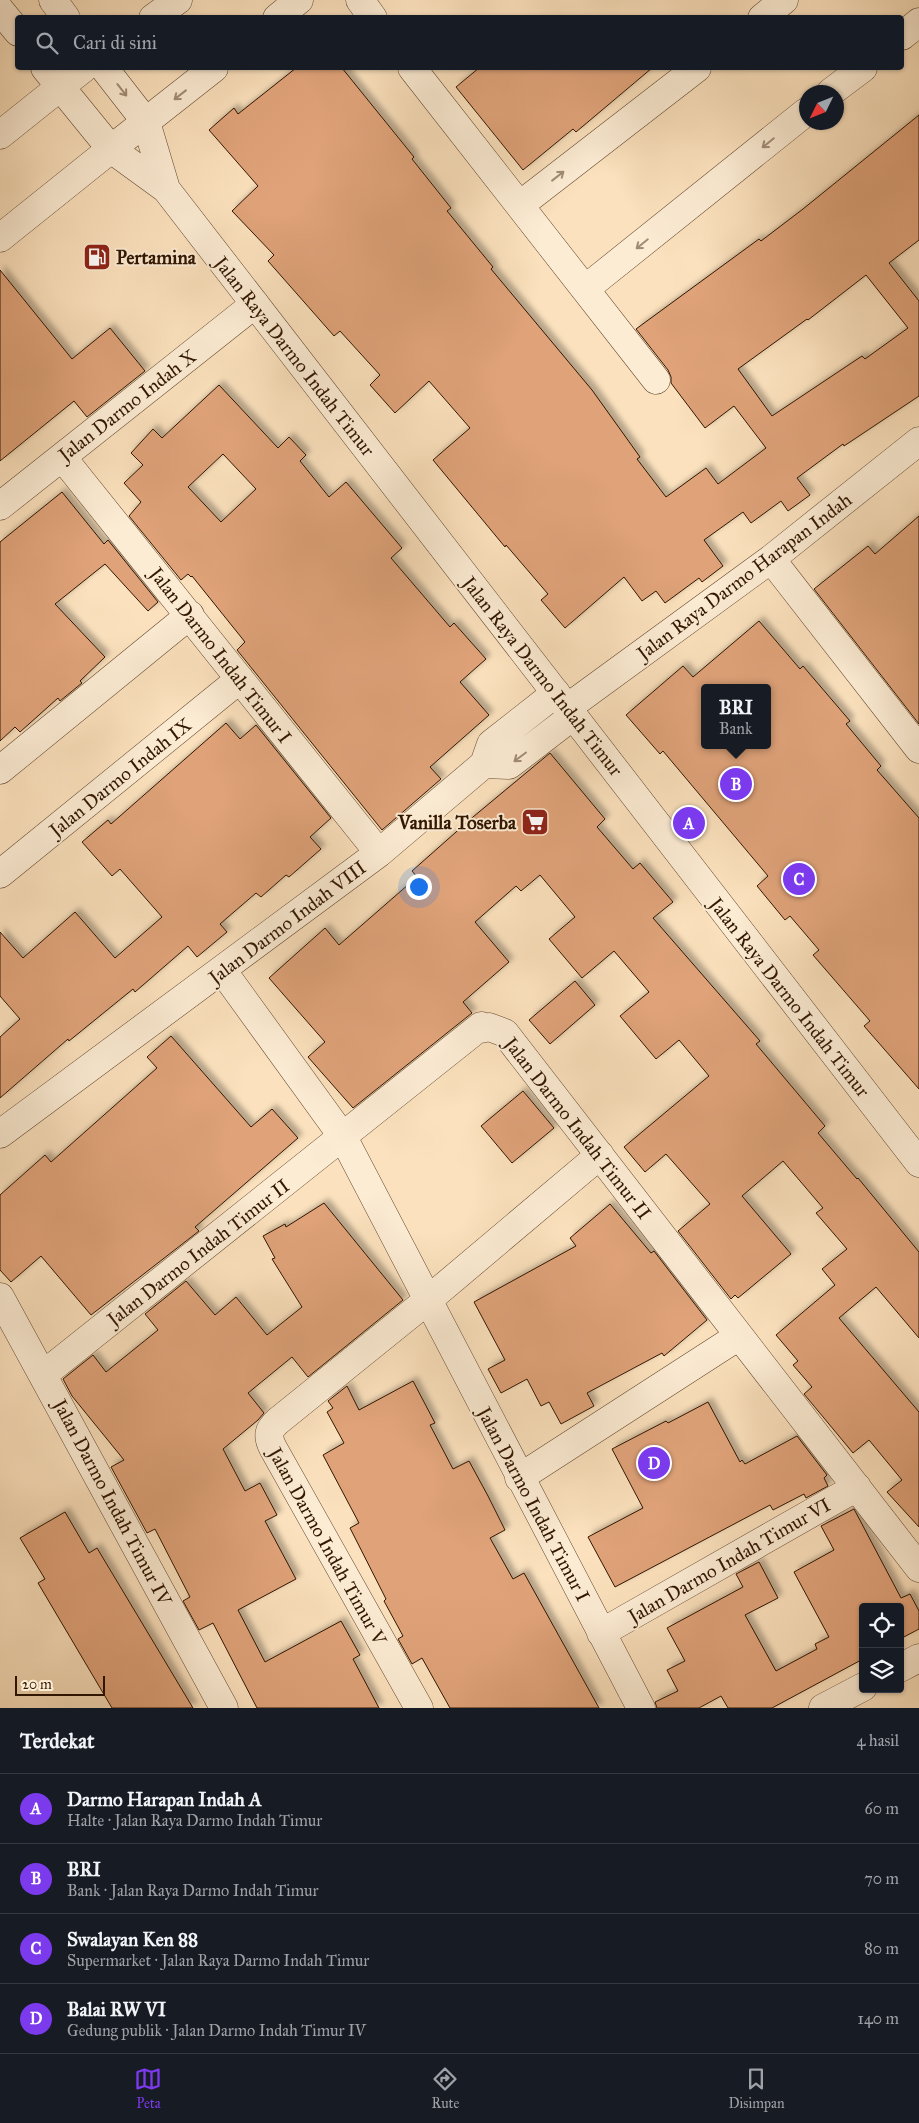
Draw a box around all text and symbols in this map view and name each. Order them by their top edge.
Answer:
search box [15,15,904,70]
icon: search [33,29,61,57]
text: Cari di sini [73,31,157,54]
one-way arrow [117,83,127,97]
north arrow [799,85,844,130]
one-way arrow [174,89,187,100]
one-way arrow [762,137,775,148]
one-way arrow [552,170,565,181]
one-way arrow [635,239,648,250]
fuel station icon: Pertamina [82,242,112,272]
place label: Pertamina [116,246,197,269]
street label: Jalan Raya Darmo Indah Timur [208,250,380,462]
street label: Jalan Darmo Indah X [52,344,201,468]
street label: Jalan Raya Darmo Harapan Indah [631,488,857,667]
street label: Jalan Darmo Indah Timur I [143,561,296,748]
street label: Jalan Raya Darmo Indah Timur [456,570,628,782]
popup [701,684,771,749]
text: BRI [719,696,753,719]
street label: Jalan Darmo Indah IX [43,713,197,844]
text: Bank [719,719,752,738]
one-way arrow [514,751,527,762]
pin: B [720,765,752,803]
pin: A [673,804,705,842]
supermarket icon: Vanilla Toserba [520,807,550,837]
place label: Vanilla Toserba [397,811,517,834]
street label: Jalan Darmo Indah VIII [203,856,371,991]
pin: C [783,860,815,898]
your location [406,874,432,900]
street label: Jalan Raya Darmo Indah Timur [703,891,875,1103]
street label: Jalan Darmo Indah Timur II [497,1031,656,1225]
street label: Jalan Darmo Indah Timur II [101,1174,295,1333]
street label: Jalan Darmo Indah Timur IV [47,1394,177,1610]
street label: Jalan Darmo Indah Timur I [471,1401,595,1606]
street label: Jalan Darmo Indah Timur V [262,1442,392,1650]
pin: D [638,1444,670,1482]
street label: Jalan Darmo Indah Timur VI [622,1493,835,1630]
map controls [859,1603,904,1693]
button: locate [859,1603,904,1648]
button: layers [859,1648,904,1693]
scale bar [15,1673,105,1696]
text: 20 m [22,1676,52,1693]
text: Terdekat [20,1728,94,1754]
text: 4 hasil [856,1731,899,1750]
text: Darmo Harapan Indah A [67,1788,262,1811]
text: A [31,1799,41,1818]
text: 60 m [865,1799,899,1818]
text: Halte · Jalan Raya Darmo Indah Timur [67,1811,322,1830]
text: BRI [67,1858,101,1881]
text: B [31,1869,41,1888]
text: 70 m [864,1869,899,1888]
text: Bank · Jalan Raya Darmo Indah Timur [67,1881,319,1900]
text: Swalayan Ken 88 [67,1928,198,1951]
text: C [31,1939,41,1958]
text: 80 m [864,1939,899,1958]
text: Supermarket · Jalan Raya Darmo Indah Timur [67,1951,369,1970]
text: Balai RW VI [67,1998,166,2021]
text: D [30,2009,42,2028]
text: 140 m [858,2009,899,2028]
text: Gedung publik · Jalan Darmo Indah Timur IV [67,2021,366,2040]
tab: Peta [134,2065,162,2112]
tab: Rute [431,2065,459,2112]
tab: Disimpan [728,2065,784,2112]

